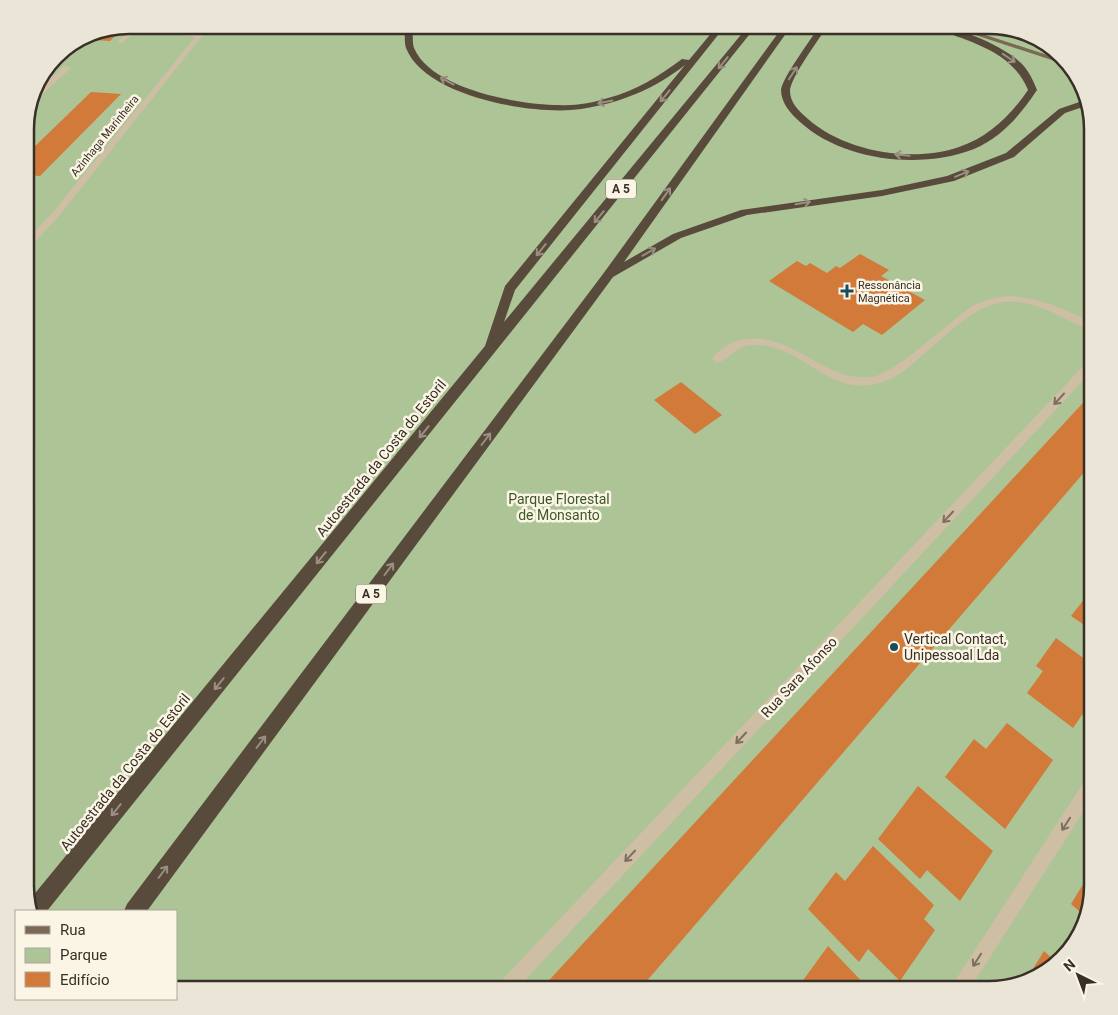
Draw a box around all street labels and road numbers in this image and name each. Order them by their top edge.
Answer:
street label: Azinhaga Marinheira [68,93,142,179]
road number: A 5 [606,180,636,198]
street label: Autoestrada da Costa do Estoril [313,376,449,540]
road number: A 5 [356,584,386,604]
street label: Rua Sara Afonso [758,634,840,720]
street label: Autoestrada da Costa do Estoril [57,690,193,854]

